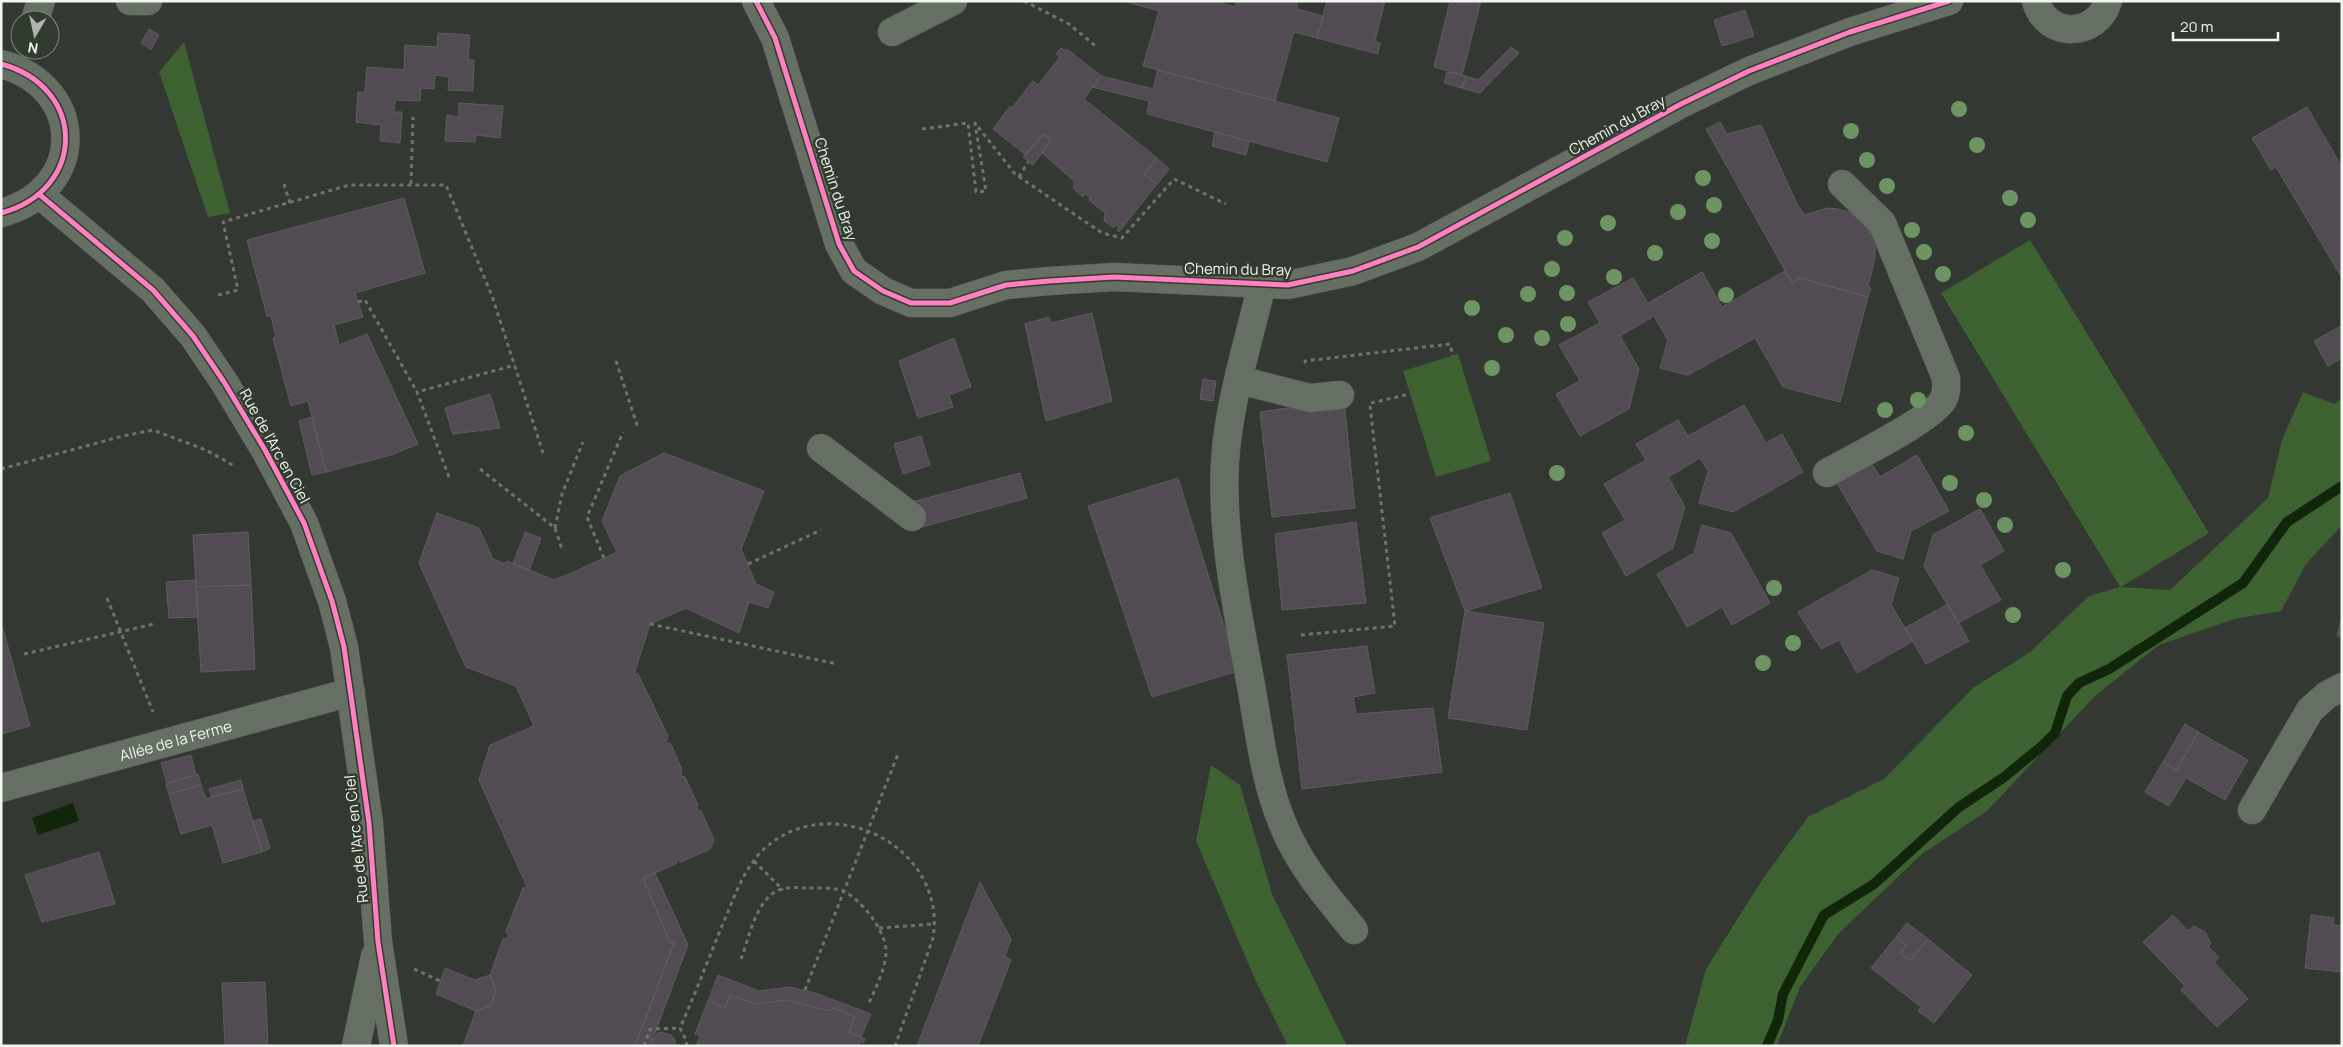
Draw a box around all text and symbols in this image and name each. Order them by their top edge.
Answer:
north arrow [10,10,60,60]
scale bar [2173,10,2278,42]
text: 20 m [2180,16,2213,37]
text: N [26,38,39,59]
street label: Chemin du Bray [1565,90,1669,160]
street label: Chemin du Bray [809,135,863,243]
street label: Chemin du Bray [1184,258,1292,280]
street label: Rue de l'Arc en Ciel [235,385,315,507]
street label: Allée de la Ferme [117,715,234,766]
street label: Rue de l'Arc en Ciel [339,774,373,904]

